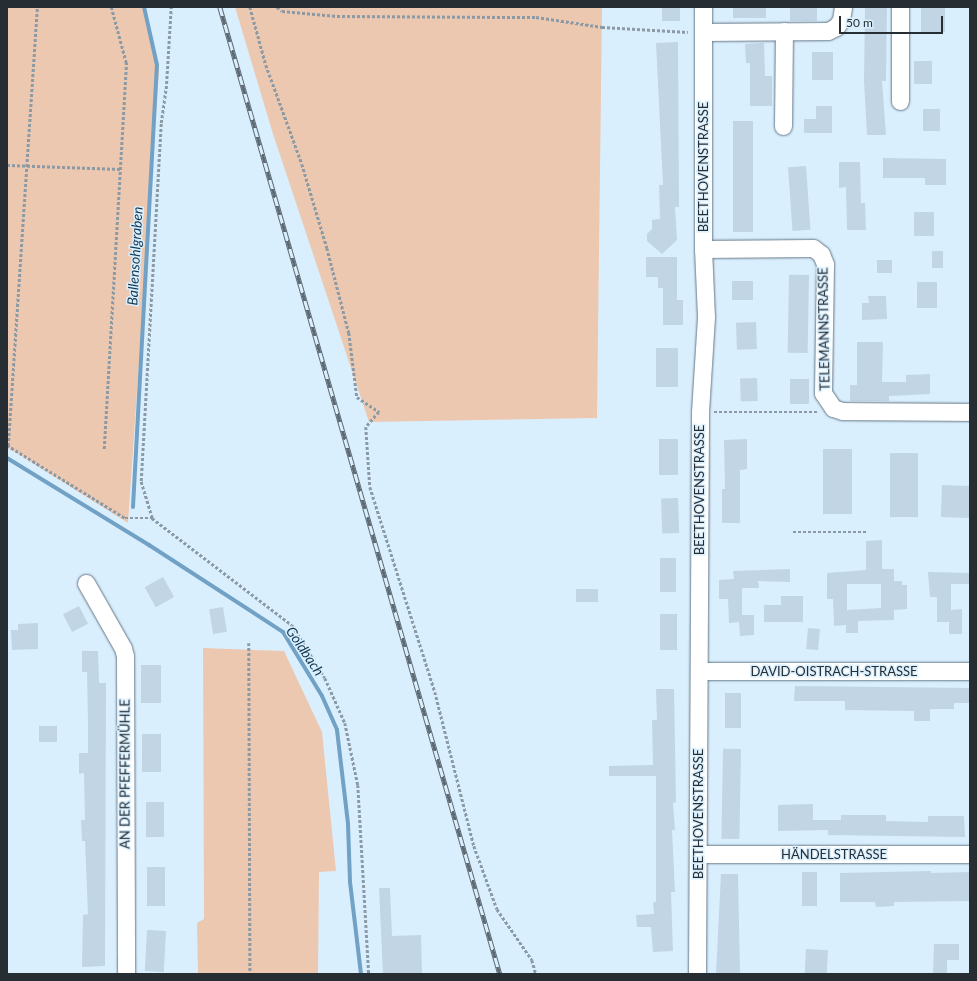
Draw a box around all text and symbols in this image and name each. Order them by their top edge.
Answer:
scale bar [841,8,945,34]
text: 50 m [846,15,873,30]
street label: BEETHOVENSTRASSE [695,102,711,232]
water label: Ballensohlgraben [124,206,146,306]
street label: TELEMANNSTRASSE [815,267,833,391]
street label: BEETHOVENSTRASSE [691,425,707,555]
water label: Goldbach [282,623,328,679]
street label: DAVID-OISTRACH-STRASSE [750,663,918,679]
street label: AN DER PFEFFERMÜHLE [117,699,133,849]
street label: BEETHOVENSTRASSE [690,749,706,879]
street label: HÄNDELSTRASSE [781,846,887,862]

